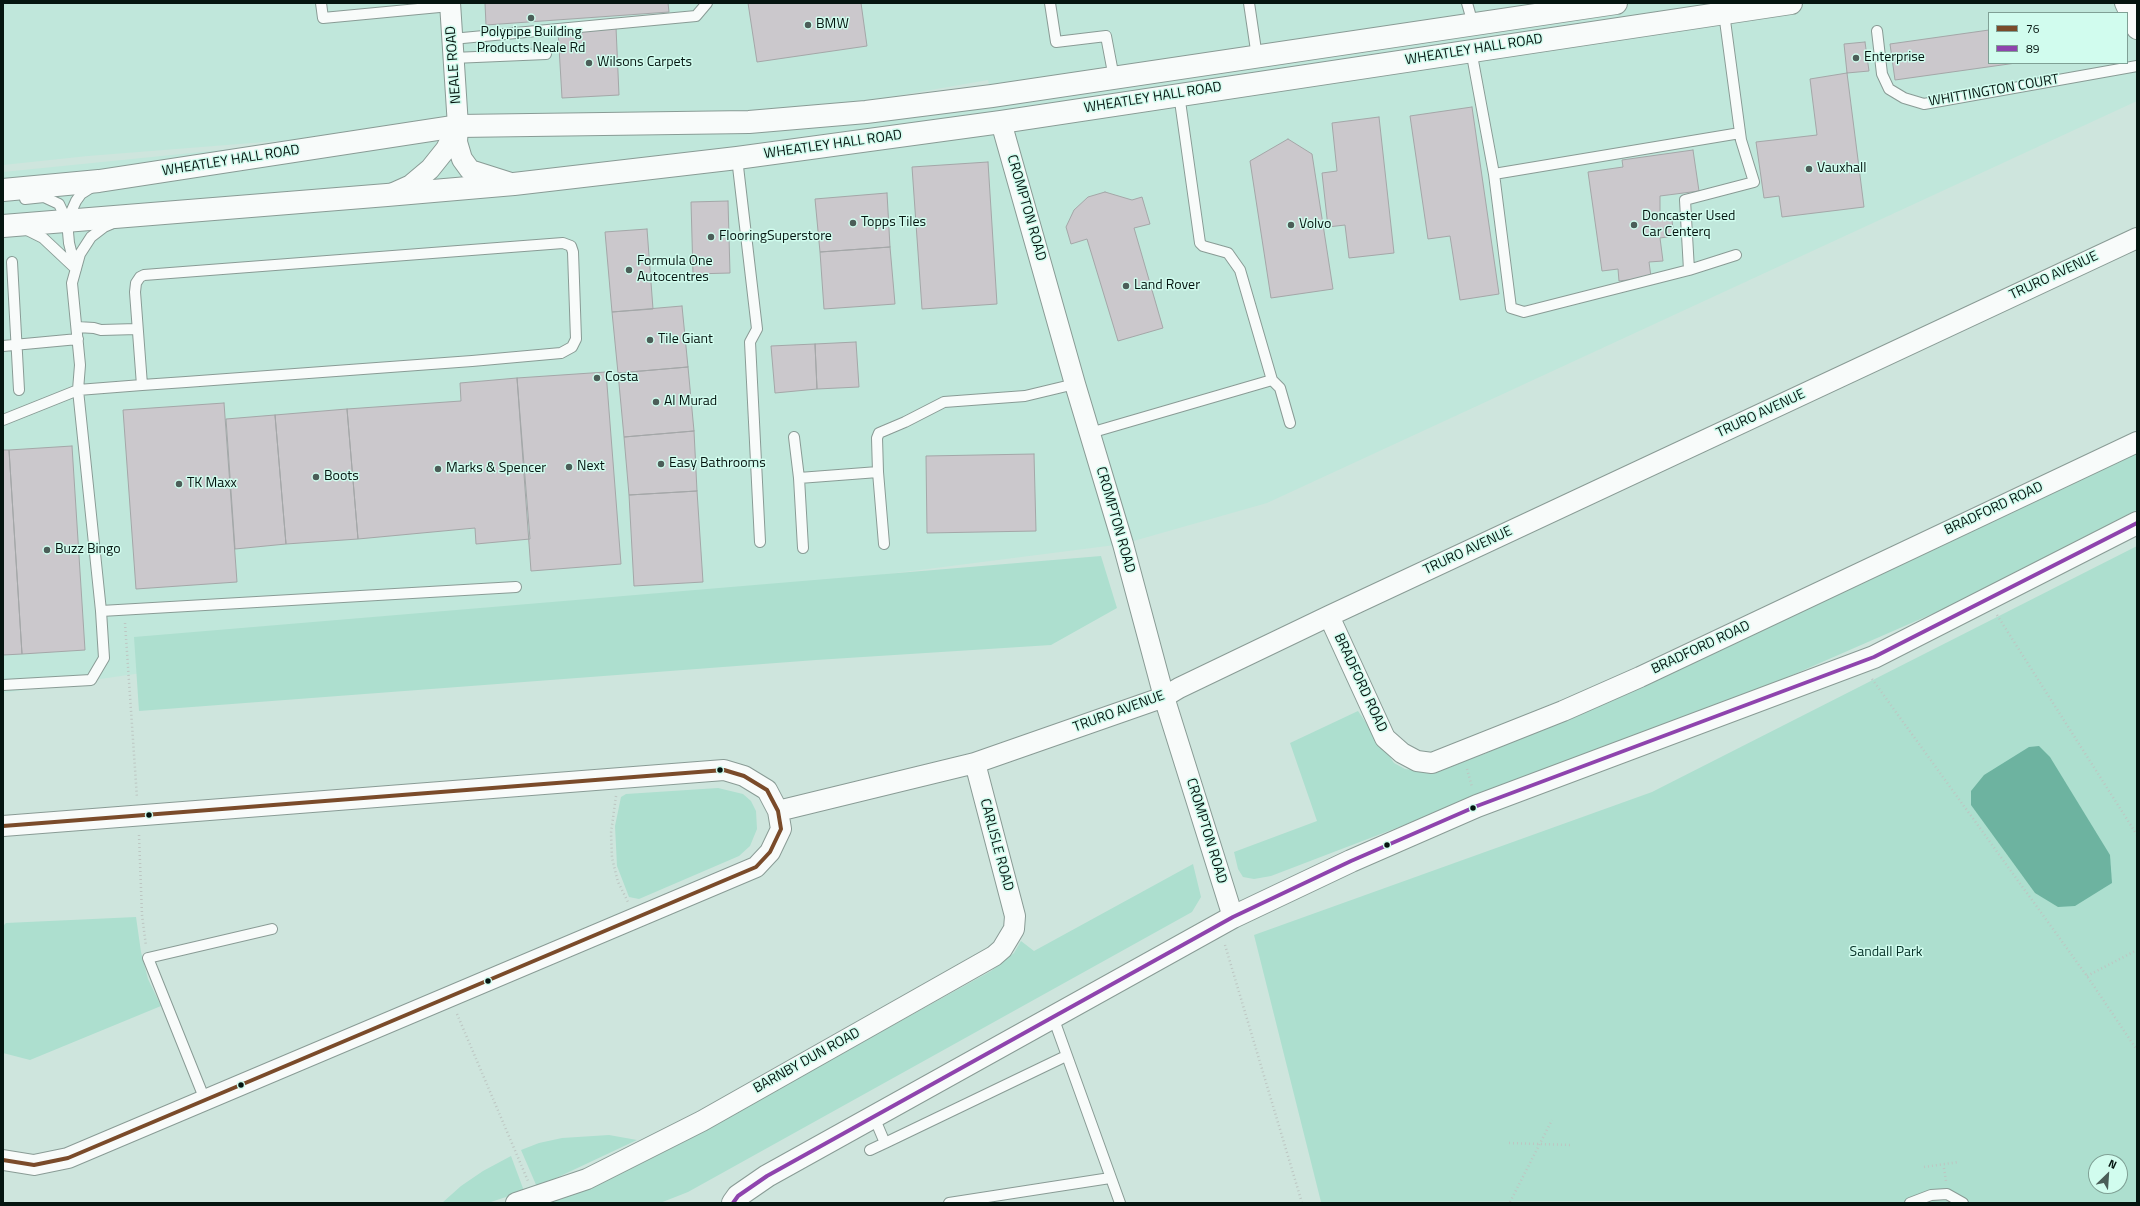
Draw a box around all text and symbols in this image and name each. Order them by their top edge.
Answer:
legend [1988,12,2128,64]
marker: Polypipe Building Products Neale Rd [526,13,536,23]
place label: BMW [816,17,849,33]
text: 76 [2026,19,2039,38]
marker: BMW [803,20,813,30]
street label: NEALE ROAD [443,25,465,105]
place label: Polypipe Building Products Neale Rd [477,25,585,58]
street label: WHEATLEY HALL ROAD [1404,31,1544,69]
text: 89 [2026,39,2039,58]
place label: Enterprise [1864,50,1925,66]
marker: Enterprise [1851,53,1861,63]
place label: Wilsons Carpets [597,55,692,71]
marker: Wilsons Carpets [584,58,594,68]
street label: WHITTINGTON COURT [1928,71,2060,111]
street label: WHEATLEY HALL ROAD [1083,79,1223,117]
street label: WHEATLEY HALL ROAD [763,127,903,163]
street label: WHEATLEY HALL ROAD [161,142,301,180]
street label: CROMPTON ROAD [1003,153,1049,263]
place label: Vauxhall [1817,161,1867,177]
marker: Vauxhall [1804,164,1814,174]
place label: Doncaster Used Car Centerq [1642,209,1735,242]
place label: Topps Tiles [861,215,926,231]
place label: Volvo [1299,217,1331,233]
marker: Topps Tiles [848,218,858,228]
marker: Volvo [1286,220,1296,230]
marker: Doncaster Used Car Centerq [1629,220,1639,230]
place label: FlooringSuperstore [719,229,832,245]
marker: FlooringSuperstore [706,232,716,242]
street label: TRURO AVENUE [2007,248,2101,304]
place label: Formula One Autocentres [637,254,713,286]
marker: Formula One Autocentres [624,265,634,275]
place label: Land Rover [1134,278,1200,294]
marker: Land Rover [1121,281,1131,291]
place label: Tile Giant [658,332,713,348]
marker: Tile Giant [645,335,655,345]
place label: Costa [605,370,638,386]
marker: Costa [592,373,602,383]
street label: TRURO AVENUE [1714,386,1808,442]
place label: Al Murad [664,394,717,410]
marker: Al Murad [651,397,661,407]
place label: Easy Bathrooms [669,456,766,472]
place label: Next [577,459,605,475]
marker: Easy Bathrooms [656,459,666,469]
place label: Marks & Spencer [446,461,546,477]
marker: Next [564,462,574,472]
marker: Marks & Spencer [433,464,443,474]
street label: CROMPTON ROAD [1092,465,1138,575]
place label: Boots [324,469,359,485]
marker: Boots [311,472,321,482]
place label: TK Maxx [187,476,237,492]
marker: TK Maxx [174,479,184,489]
street label: BRADFORD ROAD [1942,479,2046,539]
street label: TRURO AVENUE [1421,523,1515,579]
place label: Buzz Bingo [55,542,121,558]
marker: Buzz Bingo [42,545,52,555]
street label: BRADFORD ROAD [1649,618,1753,678]
street label: BRADFORD ROAD [1330,631,1390,735]
street label: TRURO AVENUE [1071,688,1167,736]
unlabelled marker [715,765,725,775]
street label: CROMPTON ROAD [1182,776,1230,886]
street label: CARLISLE ROAD [976,797,1016,893]
unlabelled marker [1468,803,1478,813]
unlabelled marker [144,810,154,820]
unlabelled marker [1382,840,1392,850]
park label: Sandall Park [1850,945,1922,961]
unlabelled marker [483,976,493,986]
street label: BARNBY DUN ROAD [751,1025,863,1097]
unlabelled marker [236,1080,246,1090]
north arrow [2088,1154,2128,1194]
text: N [2106,1155,2119,1173]

